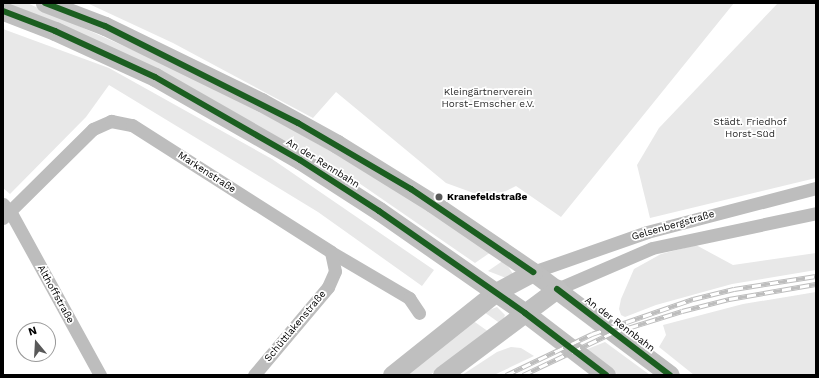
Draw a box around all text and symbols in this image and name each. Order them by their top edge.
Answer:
park label: Kleingärtnerverein Horst-Emscher e.V. [441,85,535,108]
park label: Städt. Friedhof Horst-Süd [713,115,787,138]
street label: An der Rennbahn [284,135,362,191]
street label: Markenstraße [176,149,238,195]
place label: Kranefeldstraße [447,191,527,203]
marker: Kranefeldstraße [434,192,444,202]
street label: Gelsenbergstraße [630,207,716,243]
street label: Althoffstraße [35,263,77,325]
street label: Schüttlakenstraße [262,288,328,364]
street label: An der Rennbahn [583,294,657,354]
north arrow [16,322,56,362]
text: N [27,324,38,339]

